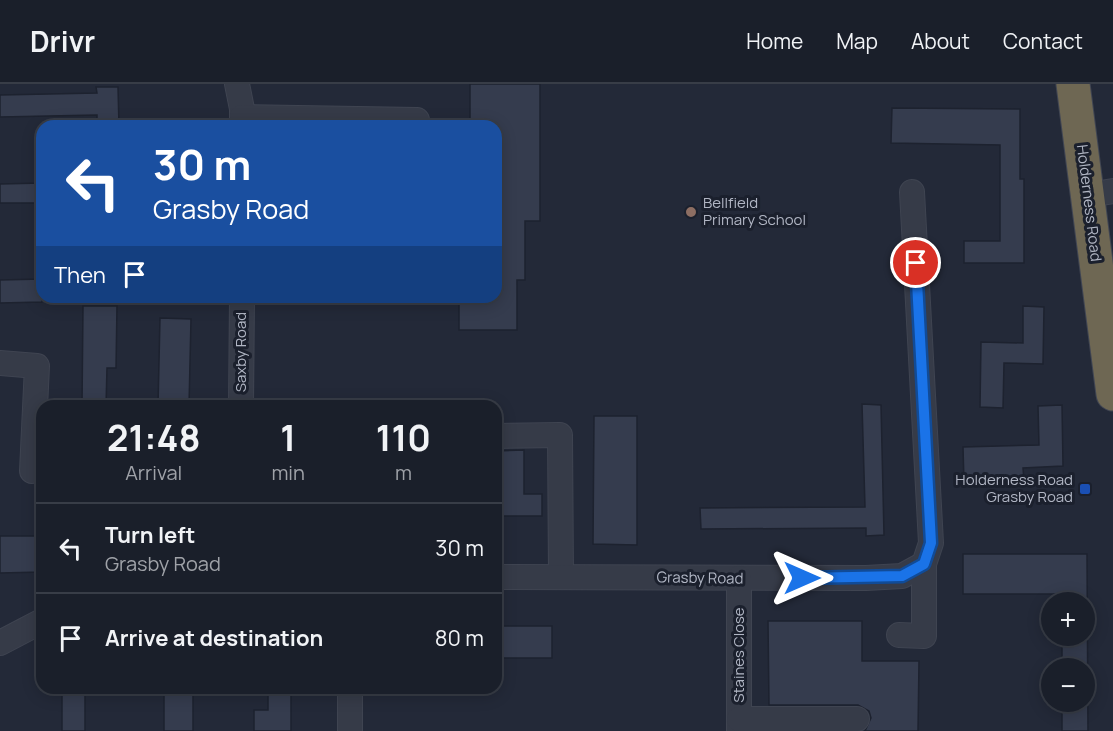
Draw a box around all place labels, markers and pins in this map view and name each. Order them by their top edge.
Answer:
place label: Bellfield Primary School [703,192,806,230]
marker: Bellfield Primary School [684,205,698,219]
pin [890,237,941,288]
place label: Holderness Road Grasby Road [955,469,1073,507]
marker: Holderness Road Grasby Road [1078,482,1092,496]

